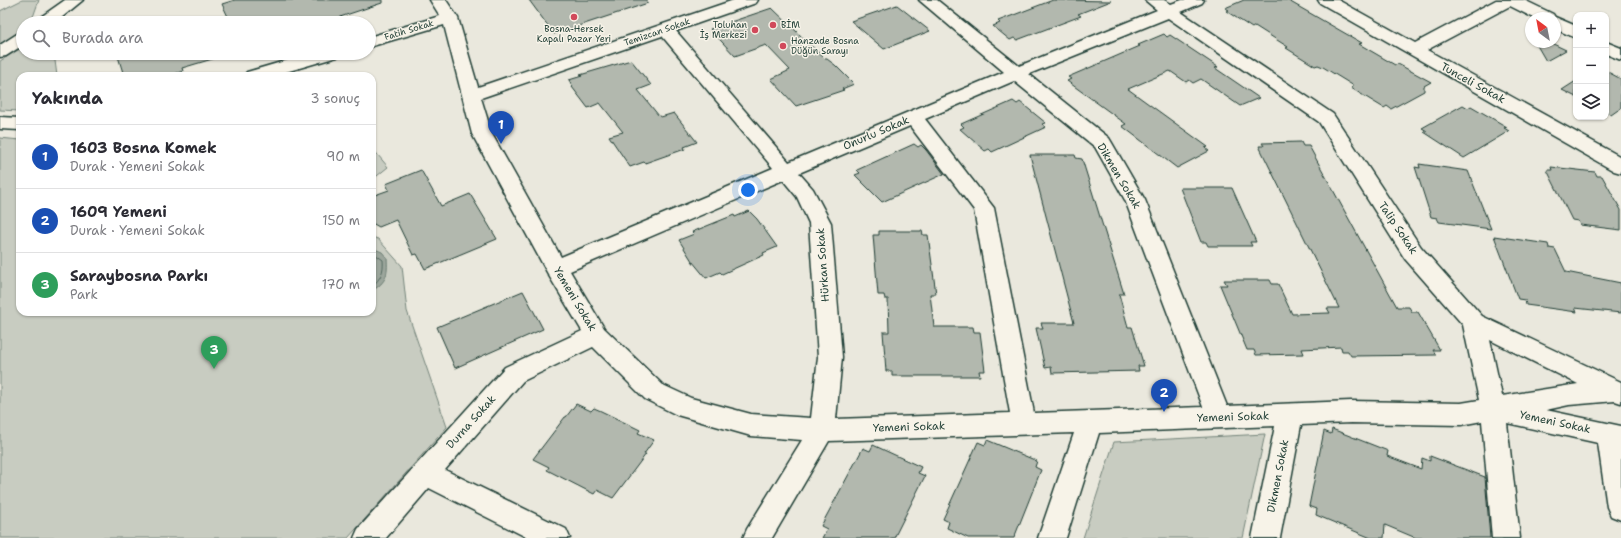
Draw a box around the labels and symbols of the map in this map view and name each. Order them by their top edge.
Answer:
marker: Bosna-Hersek Kapalı Pazar Yeri [569,12,579,22]
north arrow [1525,12,1561,48]
street label: Temizcan Sokak [622,15,692,49]
street label: Fatih Sokak [383,17,435,43]
place label: BİM [781,18,800,31]
place label: Toluhan İş Merkezi [700,19,747,41]
marker: BİM [768,20,778,30]
place label: Bosna-Hersek Kapalı Pazar Yeri [537,23,611,45]
marker: Toluhan İş Merkezi [750,25,760,35]
place label: Hanzade Bosna Düğün Sarayı [791,35,859,57]
marker: Hanzade Bosna Düğün Sarayı [778,41,788,51]
street label: Tunceli Sokak [1438,59,1508,107]
pin: 1 [488,111,514,144]
street label: Onurlu Sokak [841,112,911,154]
street label: Dikmen Sokak [1094,140,1144,212]
your location [738,180,758,200]
street label: Talip Sokak [1375,199,1421,257]
street label: Hürkan Sokak [813,228,833,302]
street label: Yemeni Sokak [550,264,600,334]
pin: 3 [201,336,227,369]
pin: 2 [1151,379,1177,412]
street label: Durna Sokak [443,392,499,452]
street label: Yemeni Sokak [1518,407,1592,437]
street label: Yemeni Sokak [1197,408,1269,426]
street label: Yemeni Sokak [873,418,945,436]
street label: Dikmen Sokak [1264,438,1292,514]

